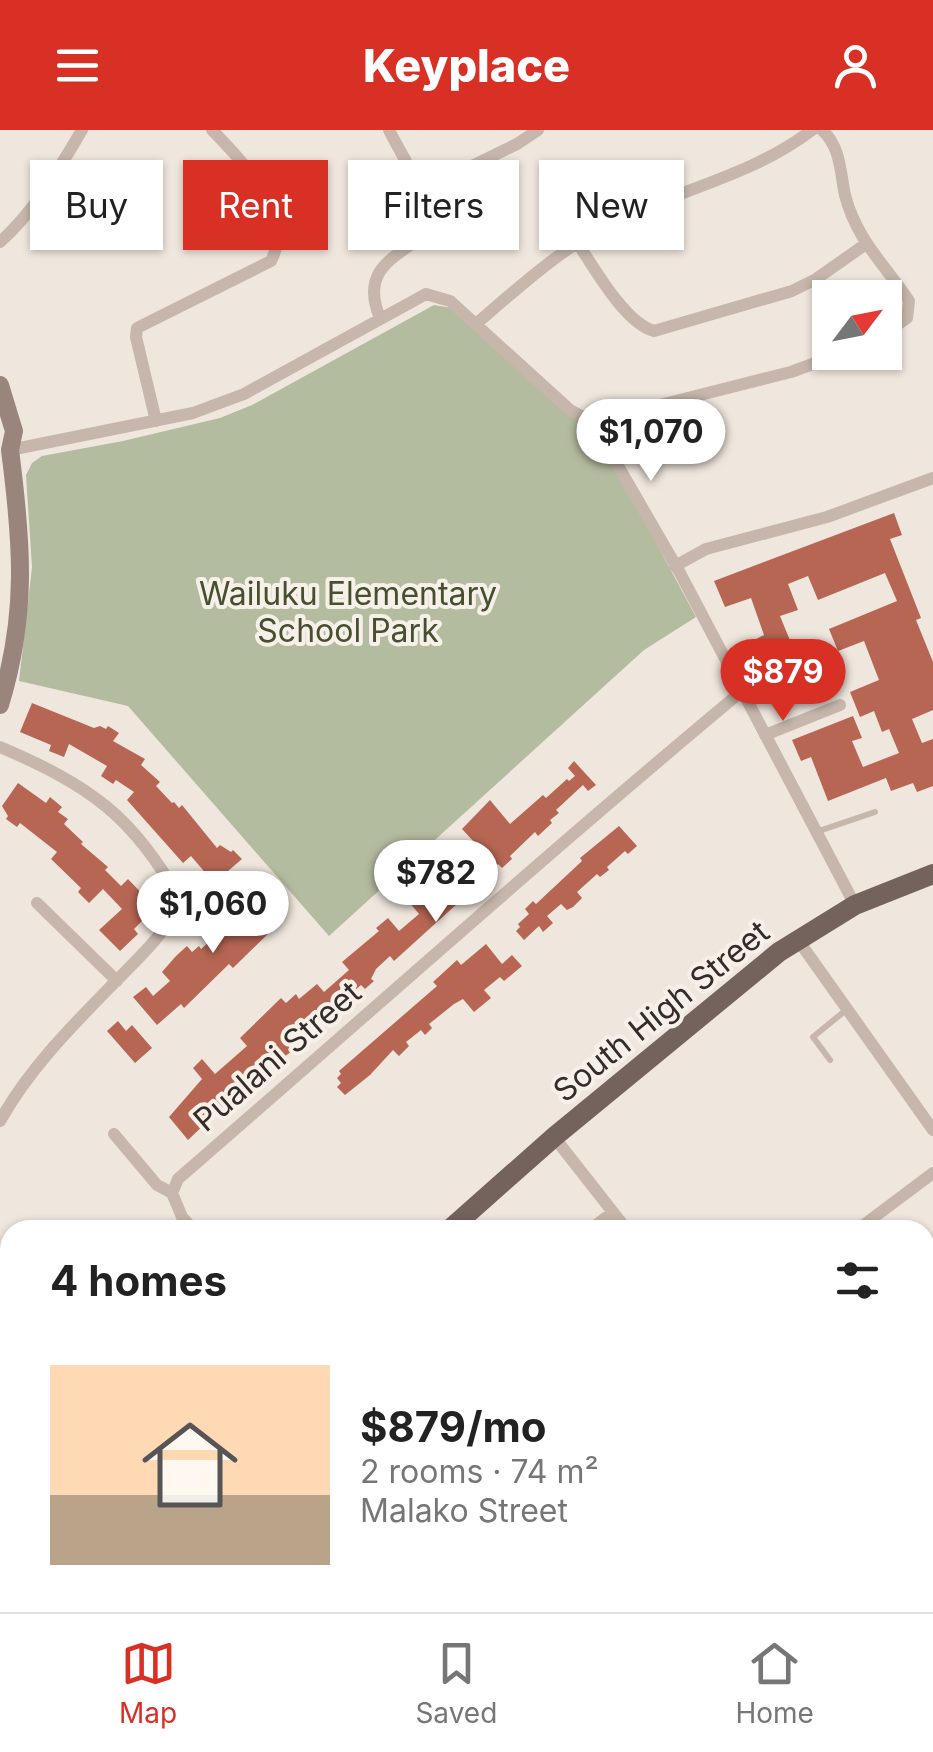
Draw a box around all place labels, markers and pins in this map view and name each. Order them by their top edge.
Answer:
pin: $1,070 [570,399,732,484]
pin: $879 [724,639,842,724]
pin: $782 [377,840,495,925]
pin: $1,060 [132,871,294,956]

